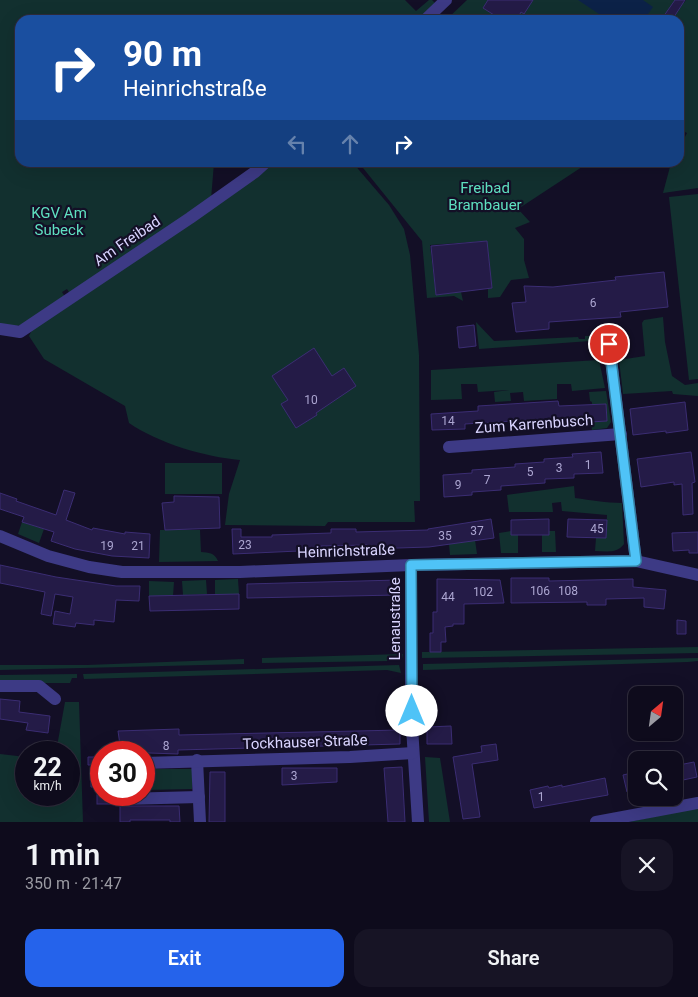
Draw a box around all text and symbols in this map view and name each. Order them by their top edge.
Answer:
text: 90 m [123,34,202,75]
icon: right [40,35,105,100]
text: Heinrichstraße [123,76,267,101]
icon: left [283,130,311,158]
icon: ahead [336,130,364,158]
icon: right [389,130,417,158]
park label: Freibad Brambauer [448,179,522,214]
park label: KGV Am Subeck [31,204,87,239]
street label: Am Freibad [90,212,164,270]
house number: 6 [590,296,597,310]
pin [588,323,630,365]
icon: arrive [595,330,623,358]
house number: 10 [304,393,318,407]
street label: Zum Karrenbusch [474,411,594,437]
house number: 14 [441,414,455,428]
house number: 1 [585,458,591,472]
house number: 3 [556,461,562,475]
house number: 5 [527,465,534,479]
house number: 7 [484,473,491,487]
house number: 9 [455,478,461,492]
house number: 45 [590,522,604,536]
house number: 37 [470,524,484,538]
house number: 35 [438,529,452,543]
house number: 23 [238,538,252,552]
house number: 19 [100,539,114,553]
house number: 21 [131,539,145,553]
street label: Heinrichstraße [297,540,395,562]
street label: Lenaustraße [386,577,404,661]
house number: 106 [530,584,550,598]
house number: 108 [558,584,578,598]
house number: 102 [473,585,493,599]
house number: 44 [441,590,455,604]
position arrow [385,684,437,736]
north arrow [628,686,682,741]
map controls [628,686,683,806]
street label: Tockhauser Straße [242,731,368,753]
house number: 8 [163,739,170,753]
speed limit sign: 30 [90,741,155,806]
button: search [628,751,683,806]
text: 22 [33,753,62,782]
house number: 3 [291,769,297,783]
text: km/h [33,779,62,793]
house number: 1 [538,790,544,804]
text: 1 min [25,837,100,872]
button: close [621,839,673,891]
text: 350 m · 21:47 [25,874,122,893]
button: Exit [25,929,344,987]
button: Share [354,929,673,987]

